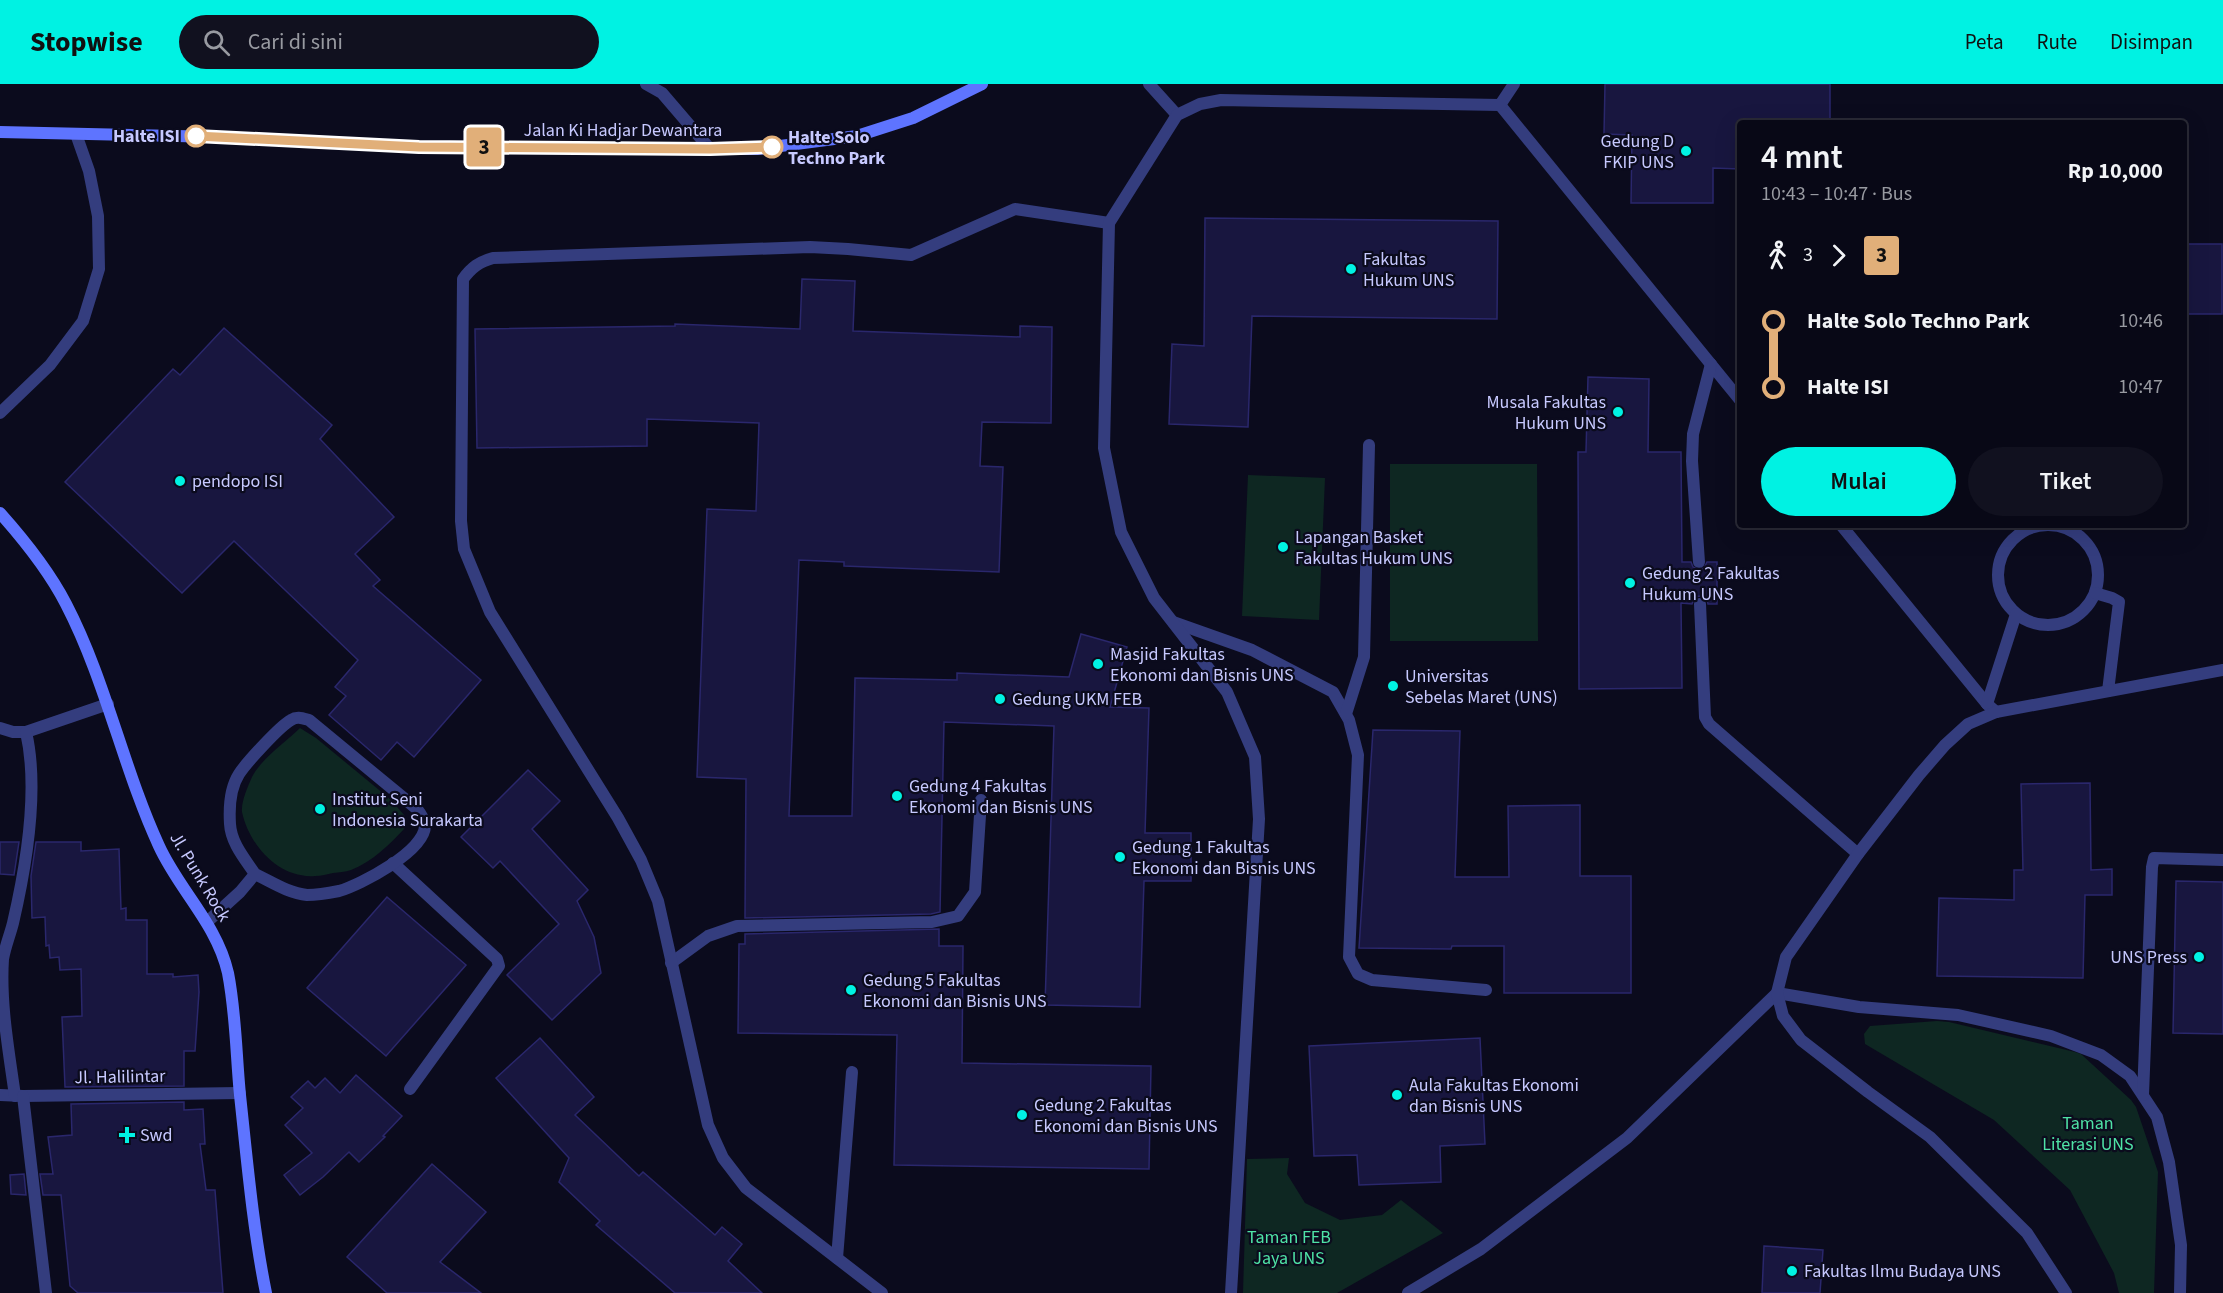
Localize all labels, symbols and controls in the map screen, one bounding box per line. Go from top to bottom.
search box [179,15,599,69]
text: Stopwise [30,22,143,62]
icon: search [200,26,233,59]
text: Cari di sini [248,26,343,58]
text: Peta [1965,27,2003,57]
text: Rute [2036,27,2077,57]
text: Disimpan [2110,27,2193,57]
street label: Jalan Ki Hadjar Dewantara [524,118,722,143]
place label: Halte ISI [113,124,180,149]
marker: Halte ISI [185,125,207,147]
place label: Halte Solo Techno Park [788,125,885,171]
line badge: 3 [464,128,504,166]
place label: Gedung D FKIP UNS [1601,129,1674,175]
text: 3 [478,132,490,162]
text: 4 mnt [1761,134,1843,181]
marker: Halte Solo Techno Park [761,136,783,158]
marker: Gedung D FKIP UNS [1679,144,1693,158]
text: Rp 10,000 [2068,155,2163,187]
text: 10:43 – 10:47 · Bus [1761,180,1912,208]
icon: walk [1761,239,1794,272]
icon: forward [1822,239,1855,272]
text: 3 [1876,240,1887,270]
text: 3 [1803,241,1813,269]
place label: Fakultas Hukum UNS [1363,247,1454,293]
marker: Fakultas Hukum UNS [1344,262,1358,276]
text: Halte Solo Techno Park [1807,305,2030,337]
text: 10:46 [2118,307,2163,335]
text: Halte ISI [1807,371,1889,403]
text: 10:47 [2118,373,2163,401]
place label: Musala Fakultas Hukum UNS [1487,390,1606,436]
marker: Musala Fakultas Hukum UNS [1611,405,1625,419]
button: Mulai [1761,447,1956,516]
button: Tiket [1968,447,2163,516]
place label: pendopo ISI [192,469,283,494]
marker: pendopo ISI [173,474,187,488]
place label: Lapangan Basket Fakultas Hukum UNS [1295,525,1453,571]
marker: Lapangan Basket Fakultas Hukum UNS [1276,540,1290,554]
place label: Gedung 2 Fakultas Hukum UNS [1642,561,1780,607]
marker: Gedung 2 Fakultas Hukum UNS [1623,576,1637,590]
place label: Masjid Fakultas Ekonomi dan Bisnis UNS [1110,642,1294,688]
marker: Masjid Fakultas Ekonomi dan Bisnis UNS [1091,657,1105,671]
place label: Universitas Sebelas Maret (UNS) [1405,664,1558,710]
marker: Universitas Sebelas Maret (UNS) [1386,679,1400,693]
place label: Gedung UKM FEB [1012,687,1142,712]
marker: Gedung UKM FEB [993,692,1007,706]
place label: Gedung 4 Fakultas Ekonomi dan Bisnis UNS [909,774,1093,820]
place label: Institut Seni Indonesia Surakarta [332,787,483,833]
marker: Gedung 4 Fakultas Ekonomi dan Bisnis UNS [890,789,904,803]
marker: Institut Seni Indonesia Surakarta [313,802,327,816]
street label: Jl. Punk Rock [163,827,237,927]
place label: Gedung 1 Fakultas Ekonomi dan Bisnis UNS [1132,835,1316,881]
marker: Gedung 1 Fakultas Ekonomi dan Bisnis UNS [1113,850,1127,864]
place label: UNS Press [2110,945,2187,970]
marker: UNS Press [2192,950,2206,964]
place label: Gedung 5 Fakultas Ekonomi dan Bisnis UNS [863,968,1047,1014]
marker: Gedung 5 Fakultas Ekonomi dan Bisnis UNS [844,983,858,997]
street label: Jl. Halilintar [74,1064,166,1090]
place label: Aula Fakultas Ekonomi dan Bisnis UNS [1409,1073,1579,1119]
marker: Aula Fakultas Ekonomi dan Bisnis UNS [1390,1088,1404,1102]
place label: Gedung 2 Fakultas Ekonomi dan Bisnis UNS [1034,1093,1218,1139]
marker: Gedung 2 Fakultas Ekonomi dan Bisnis UNS [1015,1108,1029,1122]
park label: Taman Literasi UNS [2042,1111,2134,1157]
place label: Swd [140,1123,172,1148]
marker: Swd [118,1126,136,1144]
park label: Taman FEB Jaya UNS [1247,1225,1331,1271]
place label: Fakultas Ilmu Budaya UNS [1804,1259,2001,1284]
marker: Fakultas Ilmu Budaya UNS [1785,1264,1799,1278]

